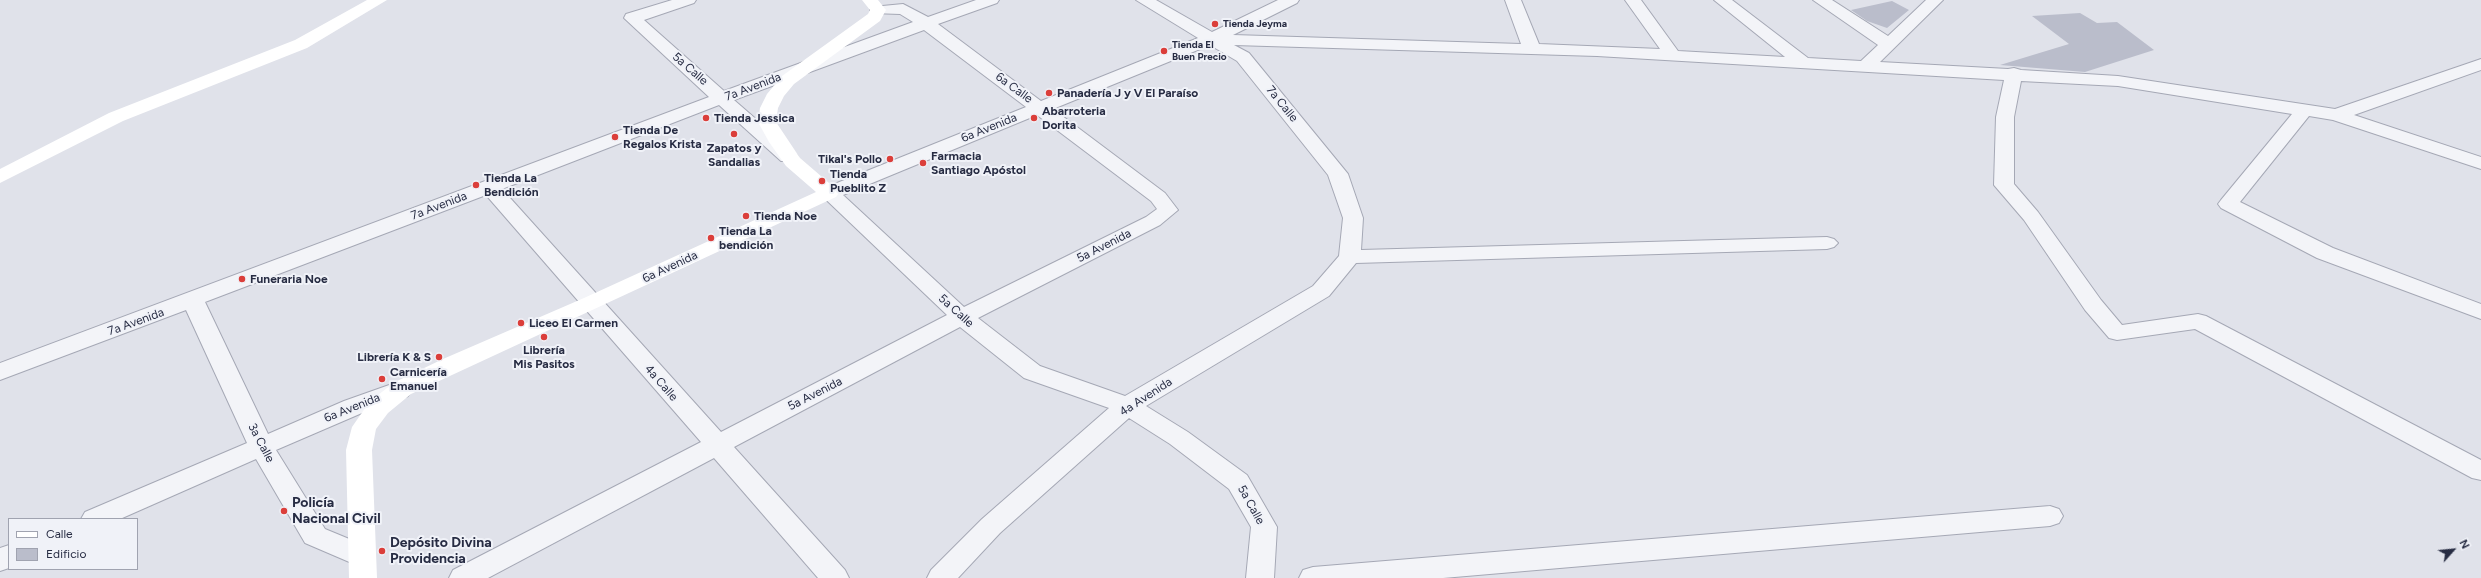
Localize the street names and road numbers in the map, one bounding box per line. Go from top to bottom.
street label: 5a Calle [669,50,711,88]
street label: 7a Avenida [723,70,783,104]
street label: 6a Calle [993,70,1035,106]
street label: 7a Calle [1263,83,1301,125]
street label: 6a Avenida [959,110,1019,146]
street label: 7a Avenida [409,189,469,223]
street label: 5a Avenida [1074,226,1134,266]
street label: 6a Avenida [640,248,700,286]
street label: 5a Calle [935,291,977,331]
street label: 7a Avenida [106,305,166,339]
street label: 4a Calle [641,362,681,404]
street label: 5a Avenida [785,374,845,414]
street label: 4a Avenida [1117,375,1175,419]
street label: 6a Avenida [322,390,382,426]
street label: 3a Calle [245,421,277,465]
street label: 5a Calle [1234,483,1268,527]

